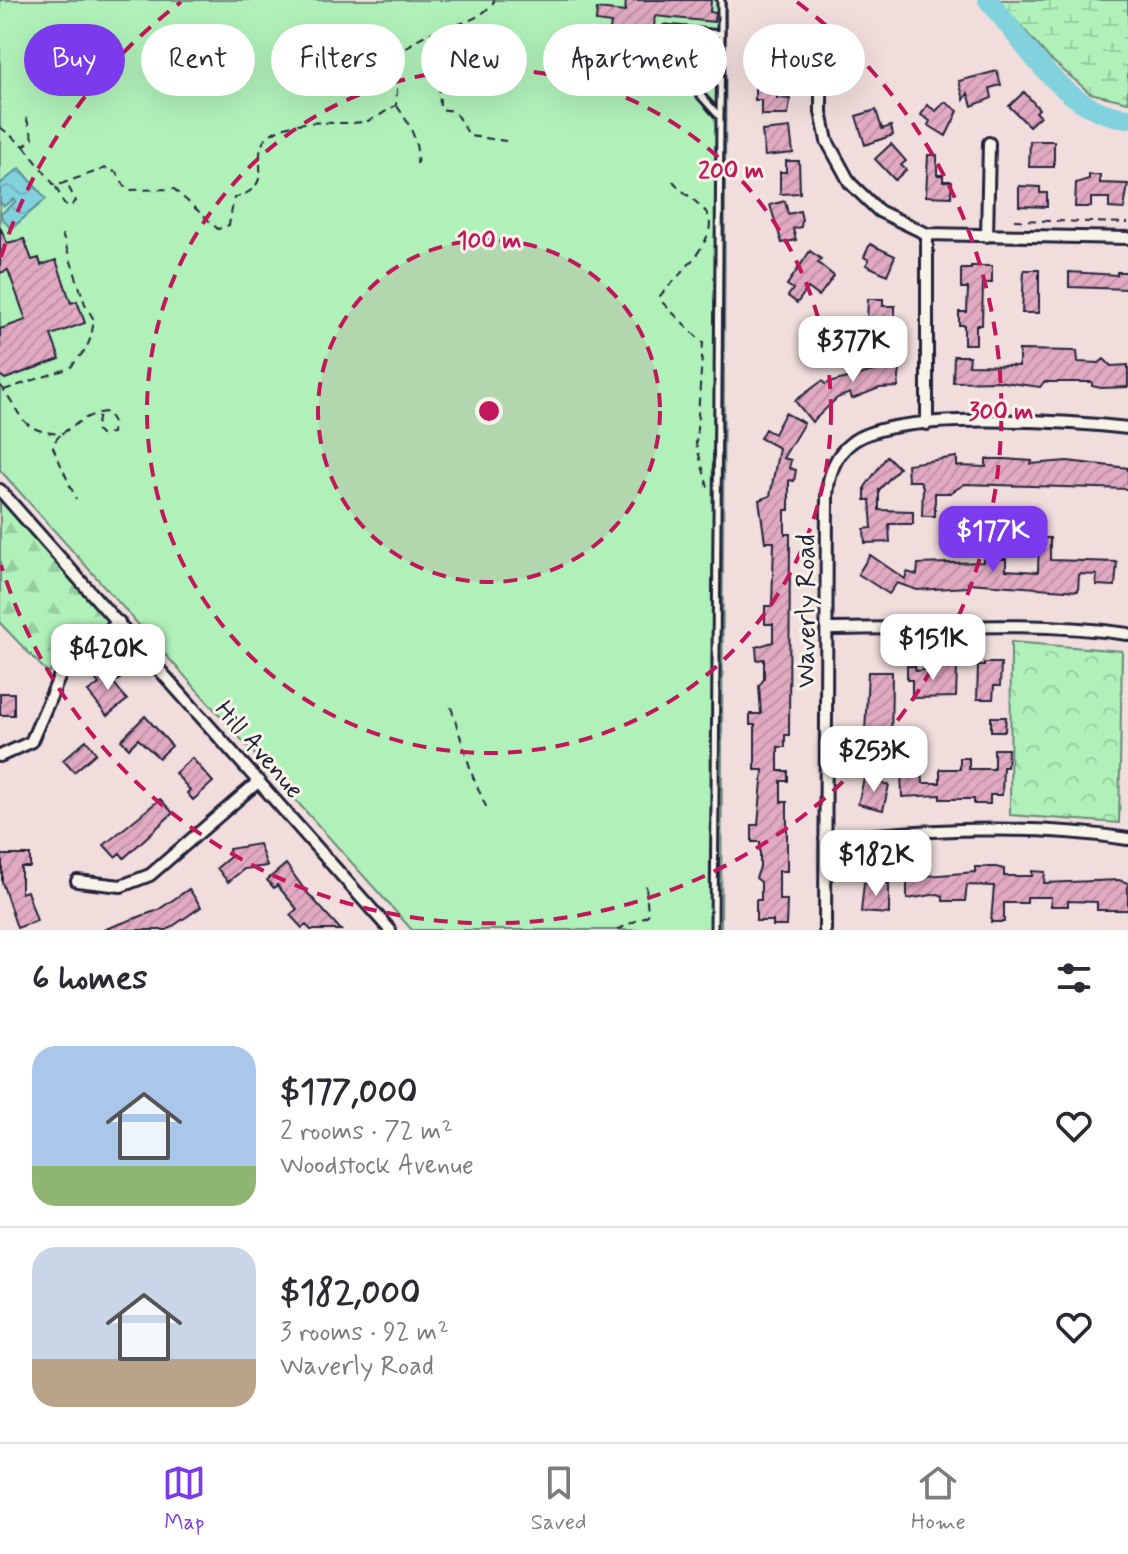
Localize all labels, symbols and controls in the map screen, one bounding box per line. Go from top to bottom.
chip: Buy [24,24,125,96]
chip: Rent [141,24,255,96]
chip: Filters [271,24,405,96]
chip: New [421,24,527,96]
chip: Apartment [543,24,727,96]
chip: House [743,24,865,96]
text: 200 m [698,156,764,187]
text: 100 m [457,226,521,257]
pin: $377K [797,316,909,384]
text: $377K [817,325,889,359]
centre of rings [475,397,503,425]
text: 300 m [969,397,1033,428]
pin: $177K [937,506,1049,574]
text: $177K [957,515,1029,549]
street label: Waverly Road [790,534,824,688]
pin: $151K [877,614,989,682]
text: $151K [898,623,968,657]
pin: $420K [52,624,164,692]
text: $420K [69,633,147,667]
street label: Hill Avenue [206,694,311,807]
pin: $253K [818,726,930,794]
text: $253K [839,735,909,769]
pin: $182K [820,830,932,898]
text: $182K [838,839,914,873]
text: 6 homes [32,956,147,1001]
icon: filters [1052,956,1096,1000]
text: $177,000 [280,1070,418,1115]
icon: home [96,1078,192,1174]
icon: heart [1052,1104,1096,1148]
text: 2 rooms · 72 m² [280,1115,453,1149]
text: Woodstock Avenue [280,1149,474,1183]
text: $182,000 [280,1271,420,1316]
icon: home [96,1279,192,1375]
icon: heart [1052,1305,1096,1349]
text: 3 rooms · 92 m² [280,1316,449,1350]
text: Waverly Road [280,1350,434,1384]
tab: Map [162,1461,206,1537]
tab: Saved [531,1461,586,1537]
tab: Home [911,1461,966,1537]

